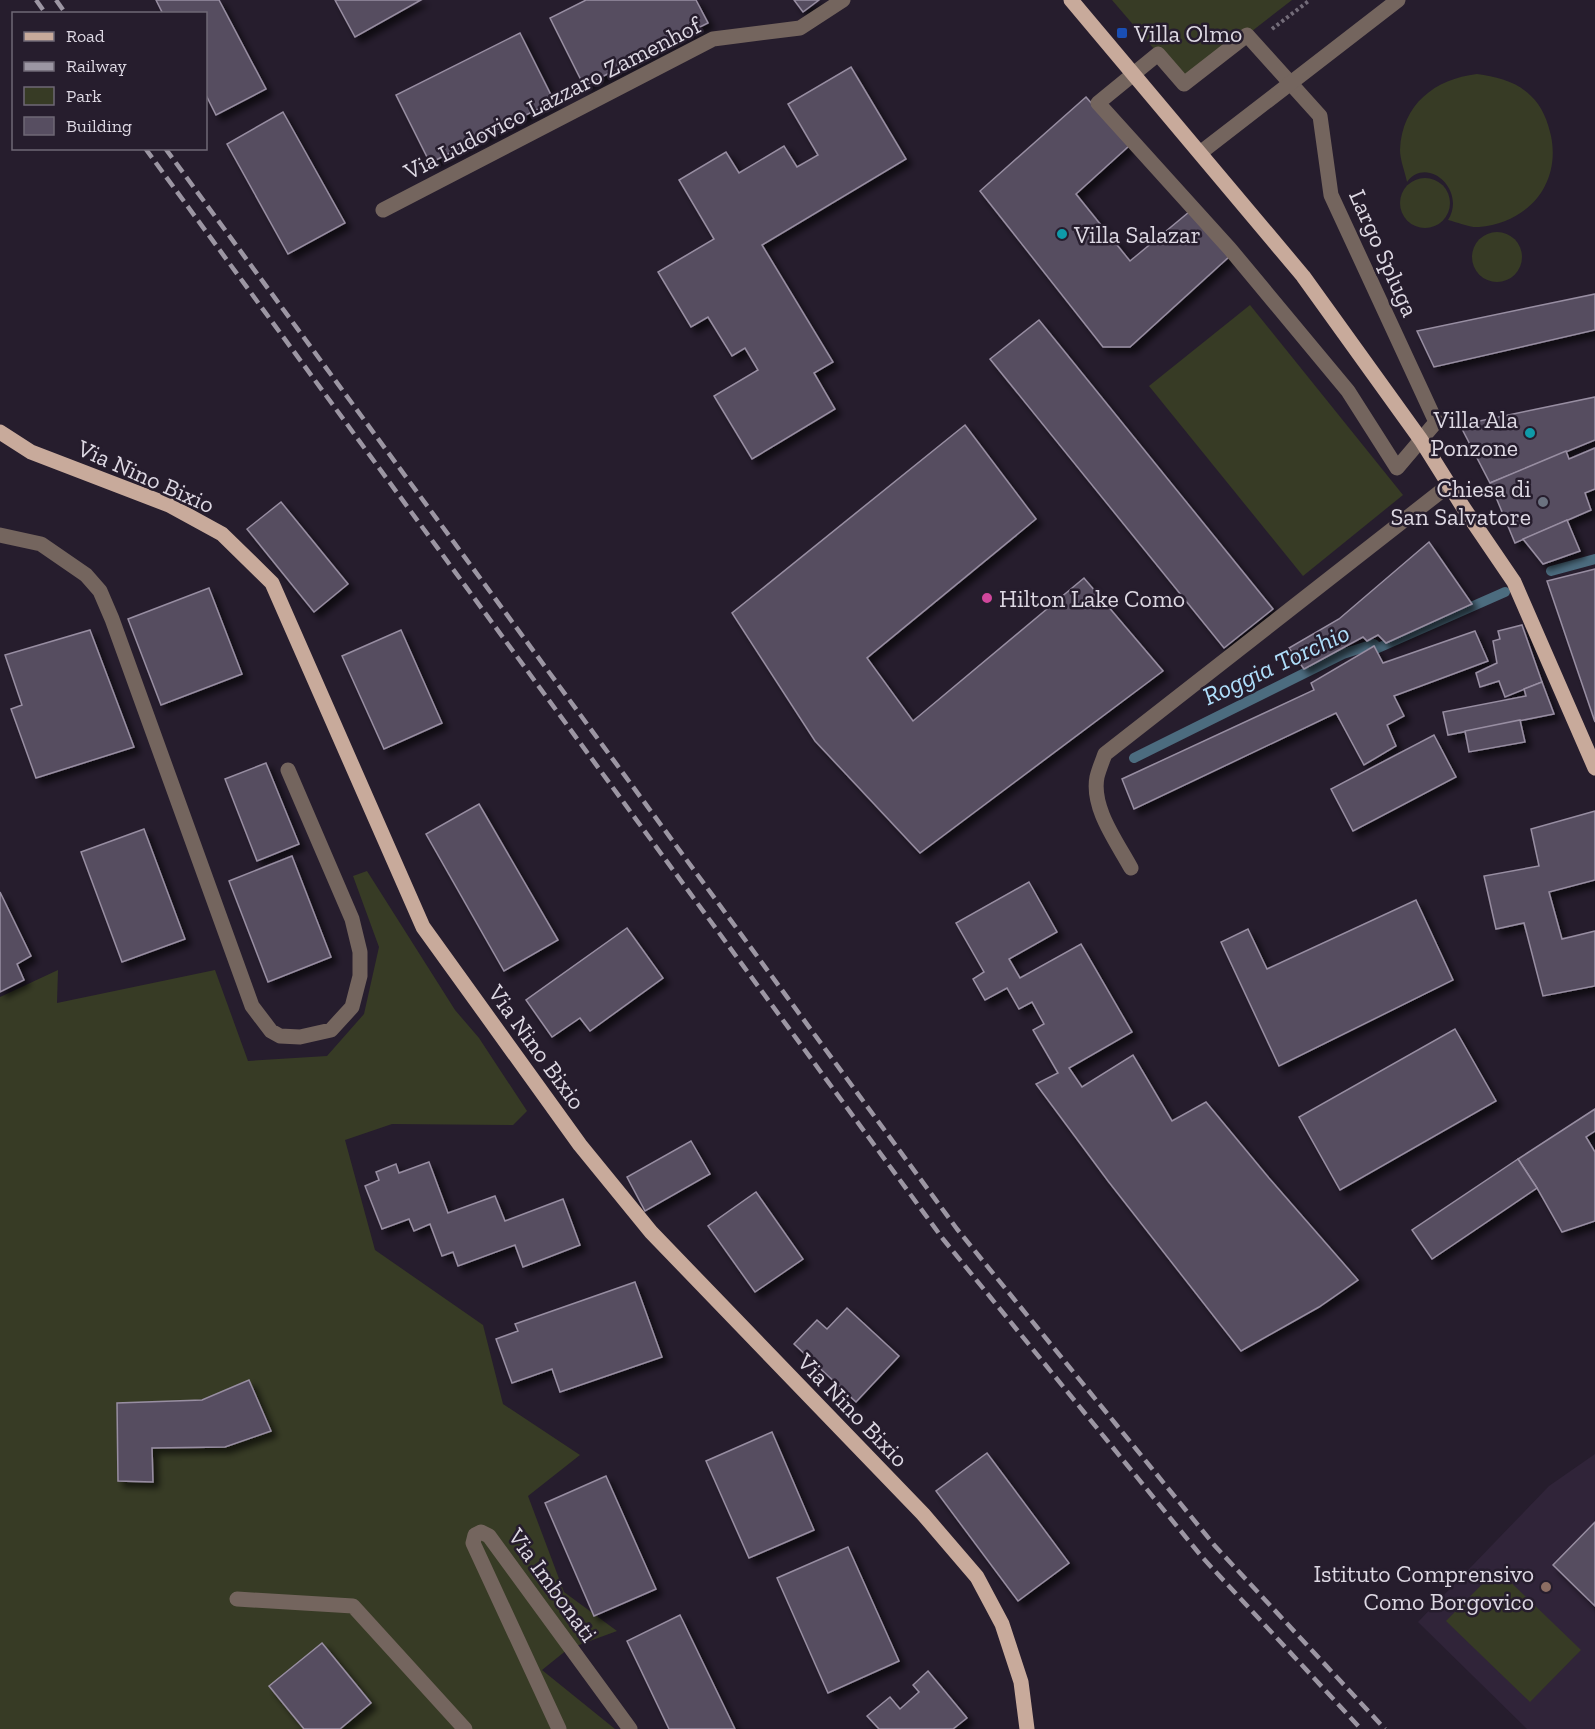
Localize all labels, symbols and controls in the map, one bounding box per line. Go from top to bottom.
street label: Via Ludovico Lazzaro Zamenhof [398,9,707,186]
legend [12,12,207,150]
place label: Villa Olmo [1133,19,1242,48]
text: Road [66,25,105,47]
marker: Villa Olmo [1115,26,1129,40]
text: Railway [66,55,128,77]
text: Park [66,85,102,107]
text: Building [66,115,132,137]
street label: Largo Spluga [1343,185,1425,322]
place label: Villa Salazar [1073,220,1201,249]
marker: Villa Salazar [1055,227,1069,241]
place label: Villa Ala Ponzone [1430,405,1518,462]
marker: Villa Ala Ponzone [1523,426,1537,440]
street label: Via Nino Bixio [72,432,219,519]
place label: Chiesa di San Salvatore [1391,474,1531,531]
marker: Chiesa di San Salvatore [1536,495,1550,509]
place label: Hilton Lake Como [999,584,1185,613]
marker: Hilton Lake Como [980,591,994,605]
water label: Roggia Torchio [1197,616,1355,712]
street label: Via Nino Bixio [481,978,592,1115]
street label: Via Nino Bixio [791,1346,914,1473]
street label: Via Imbonati [501,1522,604,1648]
place label: Istituto Comprensivo Como Borgovico [1313,1559,1534,1616]
marker: Istituto Comprensivo Como Borgovico [1539,1580,1553,1594]

